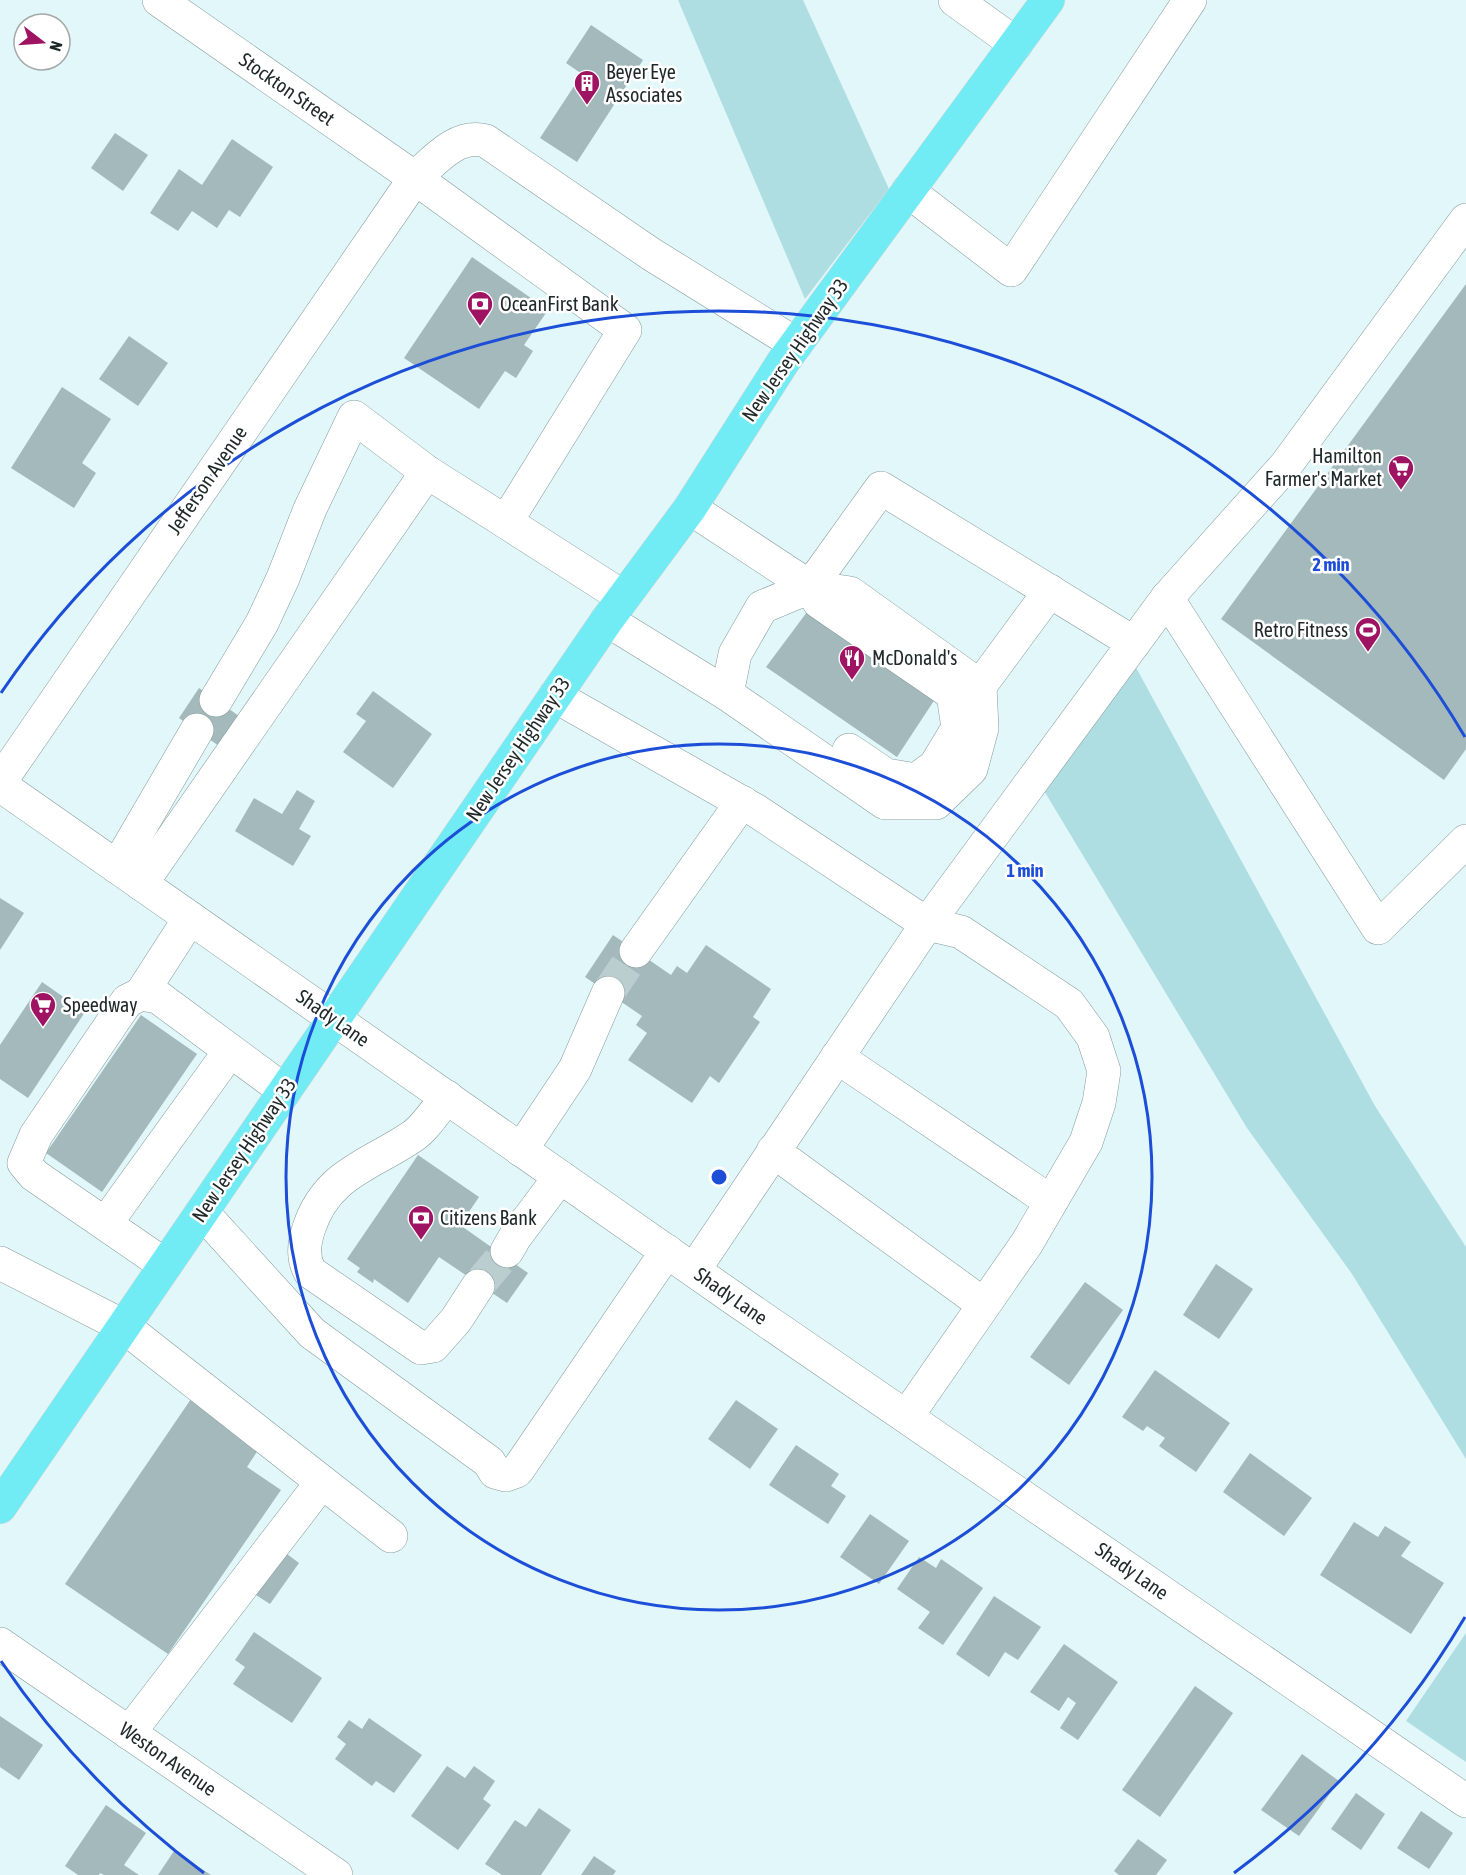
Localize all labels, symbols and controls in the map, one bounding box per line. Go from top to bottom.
north arrow [12,12,72,72]
text: N [46,39,66,54]
street label: Stockton Street [235,47,339,130]
place label: Beyer Eye Associates [606,60,682,106]
building icon: Beyer Eye Associates [572,68,602,106]
street label: New Jersey Highway 33 [737,274,852,426]
bank icon: OceanFirst Bank [465,289,495,327]
place label: OceanFirst Bank [500,292,619,315]
street label: Jefferson Avenue [162,421,251,538]
place label: Hamilton Farmer's Market [1265,444,1382,490]
supermarket icon: Hamilton Farmer's Market [1386,453,1416,491]
text: 2 min [1313,554,1350,575]
sports icon: Retro Fitness [1353,615,1383,653]
place label: Retro Fitness [1254,618,1348,641]
restaurant icon: McDonald's [837,643,867,681]
place label: McDonald's [872,646,957,669]
street label: New Jersey Highway 33 [461,672,574,825]
text: 1 min [1007,860,1044,881]
street label: Shady Lane [292,984,374,1051]
supermarket icon: Speedway [28,990,58,1028]
place label: Speedway [63,993,138,1016]
street label: New Jersey Highway 33 [187,1073,300,1226]
centre of rings [709,1167,729,1187]
bank icon: Citizens Bank [406,1203,436,1241]
place label: Citizens Bank [440,1206,537,1229]
street label: Shady Lane [690,1262,772,1329]
street label: Shady Lane [1091,1537,1173,1604]
street label: Weston Avenue [115,1717,221,1800]

